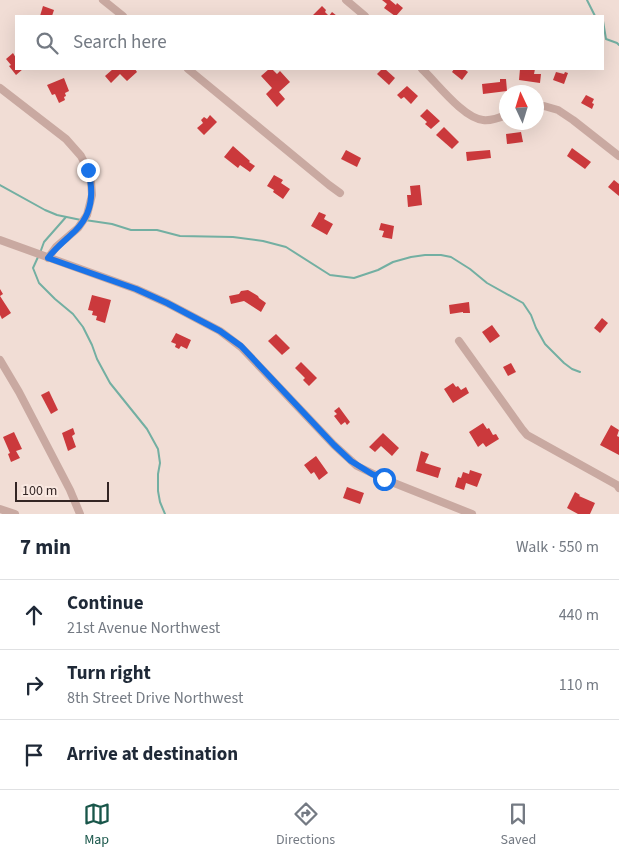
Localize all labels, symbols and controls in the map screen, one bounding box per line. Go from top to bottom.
search box [15,15,604,70]
icon: search [33,29,61,57]
text: Search here [73,29,167,56]
north arrow [499,85,544,130]
route end [77,159,100,182]
route start [373,468,396,491]
scale bar [15,479,109,502]
text: 100 m [22,481,57,501]
text: 7 min [20,532,71,562]
text: Walk · 550 m [516,536,599,558]
text: Continue [67,590,144,617]
icon: ahead [20,601,48,629]
text: 440 m [559,604,599,626]
text: 21st Avenue Northwest [67,617,220,639]
text: Turn right [67,660,151,687]
icon: right [20,671,48,699]
text: 110 m [559,674,599,696]
text: 8th Street Drive Northwest [67,687,243,709]
icon: arrive [20,741,48,769]
text: Arrive at destination [67,741,238,768]
tab: Map [83,800,111,850]
tab: Directions [276,800,335,850]
tab: Saved [501,800,536,850]

